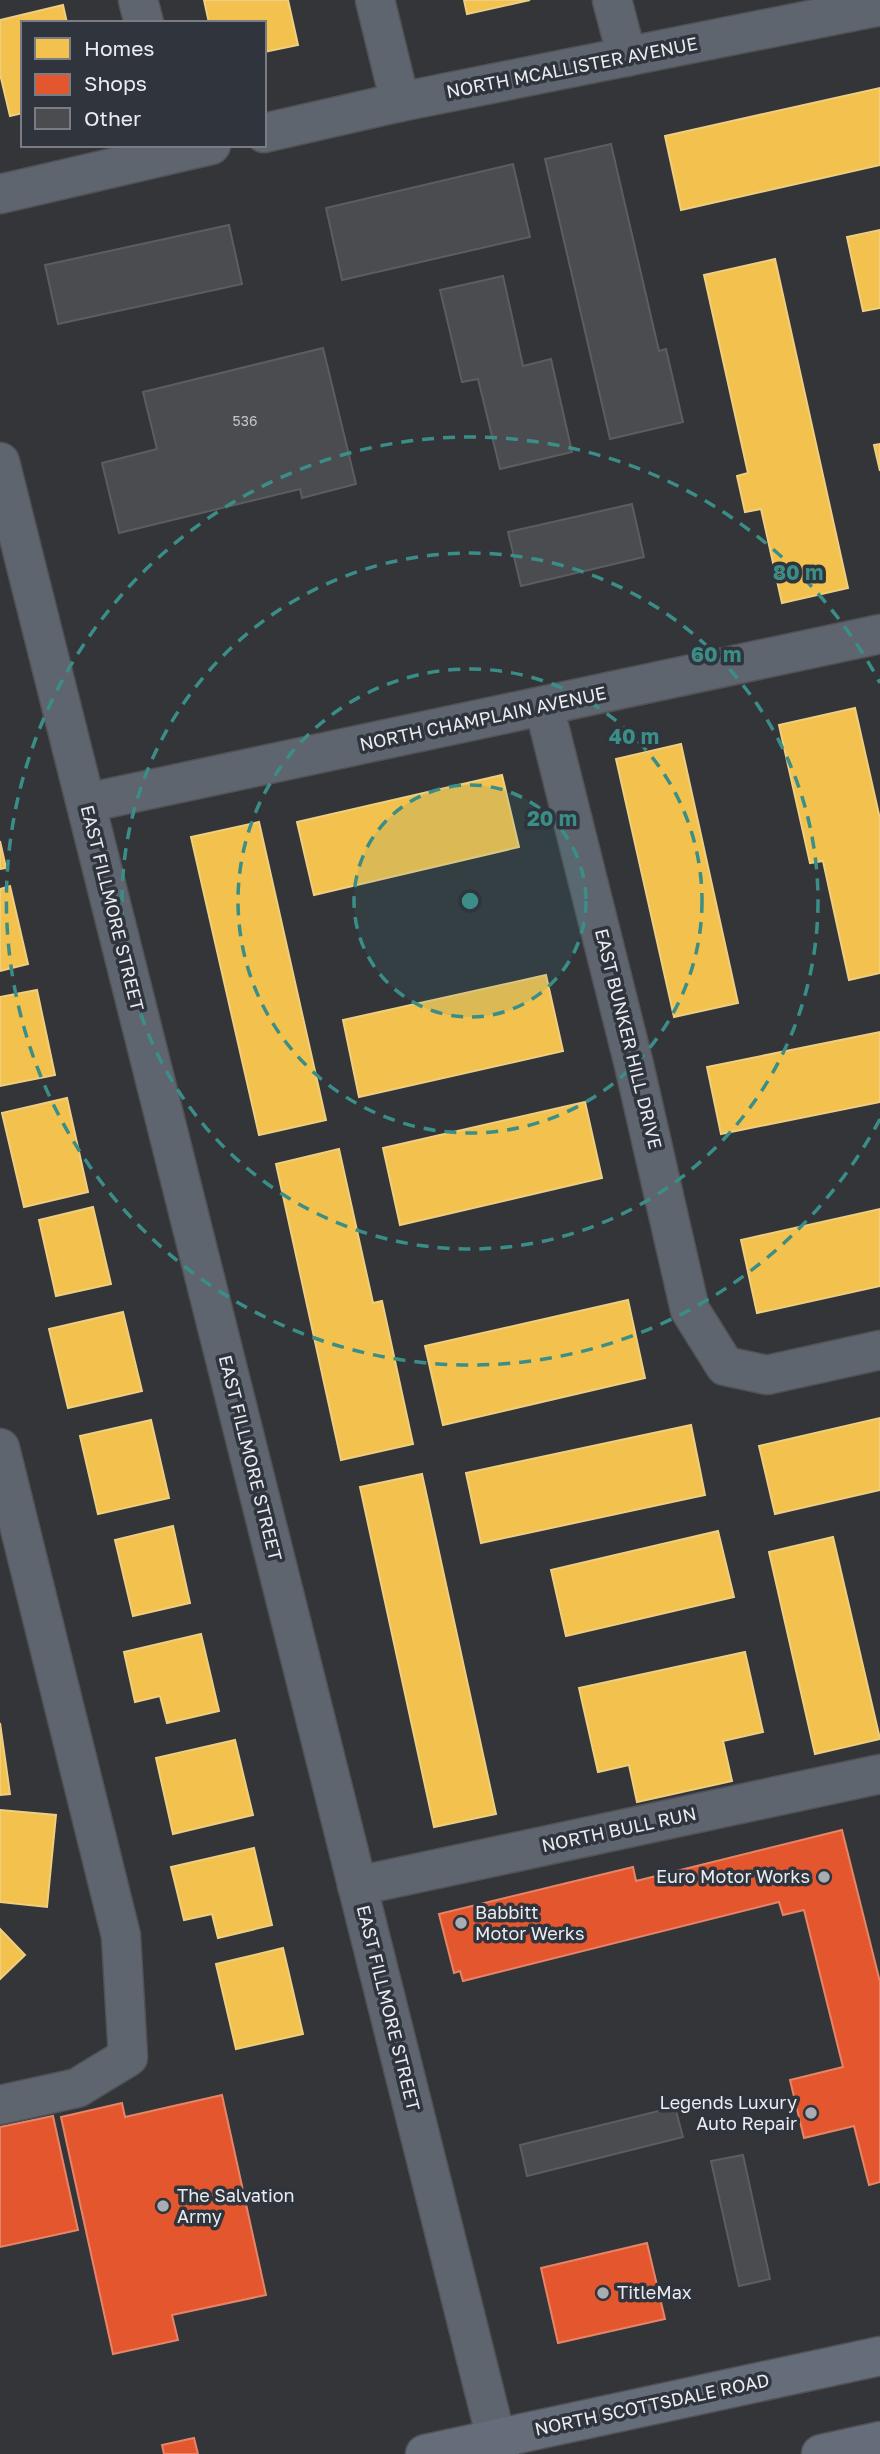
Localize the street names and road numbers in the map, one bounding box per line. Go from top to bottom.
street label: NORTH MCALLISTER AVENUE [444,32,699,102]
street label: NORTH CHAMPLAIN AVENUE [357,681,608,755]
street label: EAST FILLMORE STREET [77,803,149,1013]
street label: EAST BUNKER HILL DRIVE [591,926,667,1151]
street label: EAST FILLMORE STREET [215,1353,287,1563]
street label: NORTH BULL RUN [539,1802,698,1856]
street label: EAST FILLMORE STREET [353,1903,425,2113]
street label: NORTH SCOTTSDALE ROAD [532,2368,771,2440]

